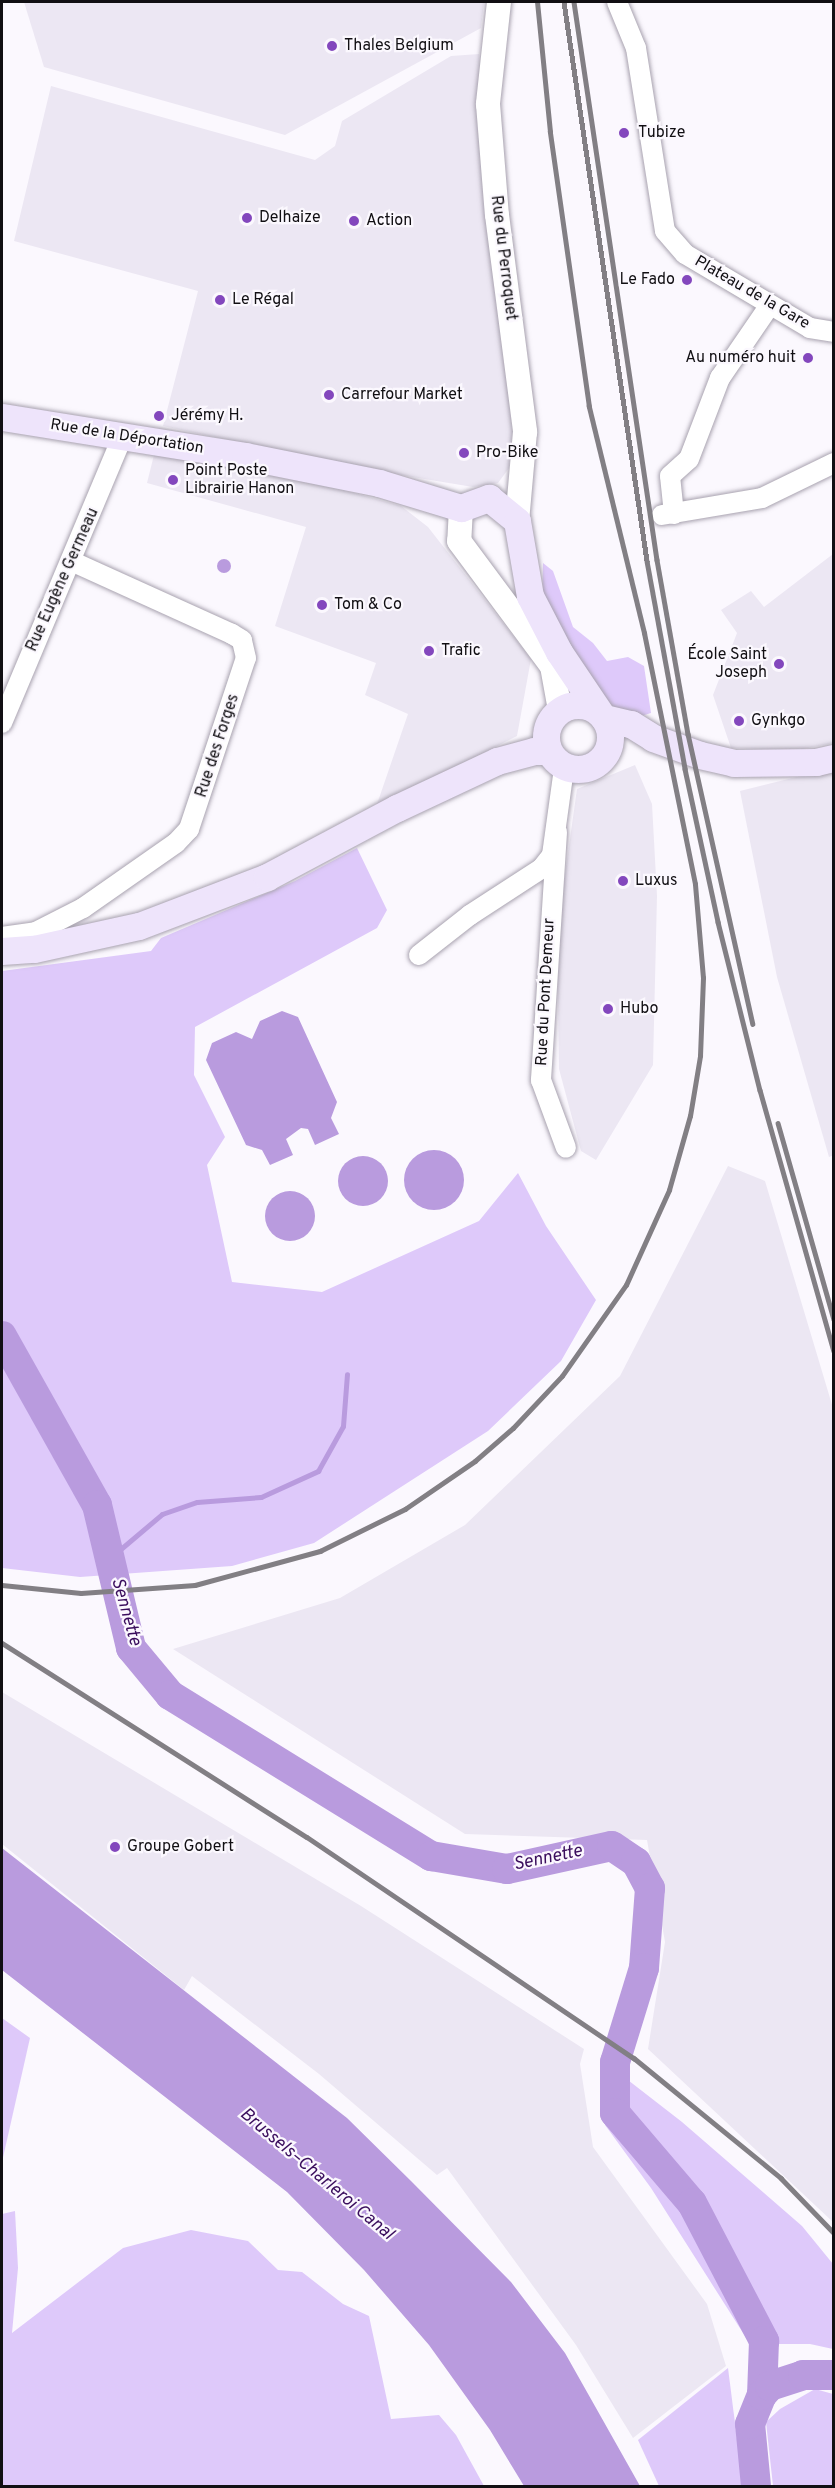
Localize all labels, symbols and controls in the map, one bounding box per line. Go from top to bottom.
place label: Thales Belgium [344,36,454,56]
marker: Thales Belgium [325,39,339,53]
place label: Tubize [638,123,685,143]
marker: Tubize [615,124,633,142]
street label: Rue du Perroquet [486,194,520,322]
place label: Delhaize [259,208,321,228]
marker: Delhaize [240,211,254,225]
place label: Action [366,211,412,231]
marker: Action [347,214,361,228]
street label: Plateau de la Gare [691,252,813,334]
place label: Le Fado [619,270,675,290]
marker: Le Fado [680,273,694,287]
place label: Le Régal [232,290,294,310]
marker: Le Régal [213,293,227,307]
place label: Au numéro huit [685,348,796,368]
marker: Au numéro huit [801,351,815,365]
place label: Carrefour Market [341,385,463,405]
marker: Carrefour Market [322,388,336,402]
place label: Jérémy H. [171,406,243,426]
marker: Jérémy H. [152,409,166,423]
street label: Rue de la Déportation [49,415,205,459]
place label: Pro-Bike [476,443,538,463]
marker: Pro-Bike [457,446,471,460]
place label: Point Poste Librairie Hanon [185,461,294,499]
marker: Point Poste Librairie Hanon [166,473,180,487]
street label: Rue Eugène Germeau [23,505,103,655]
place label: Tom & Co [334,595,402,615]
marker: Tom & Co [315,598,329,612]
place label: Trafic [441,641,481,661]
marker: Trafic [422,644,436,658]
place label: École Saint Joseph [687,645,767,683]
marker: École Saint Joseph [772,657,786,671]
street label: Rue des Forges [192,692,244,800]
place label: Gynkgo [751,711,805,731]
marker: Gynkgo [732,714,746,728]
place label: Luxus [635,871,678,891]
marker: Luxus [616,874,630,888]
street label: Rue du Pont Demeur [533,917,559,1067]
place label: Hubo [620,999,658,1019]
marker: Hubo [601,1002,615,1016]
water label: Sennette [105,1576,145,1648]
place label: Groupe Gobert [127,1837,234,1857]
marker: Groupe Gobert [108,1840,122,1854]
water label: Sennette [512,1841,584,1877]
water label: Brussels–Charleroi Canal [235,2104,397,2246]

